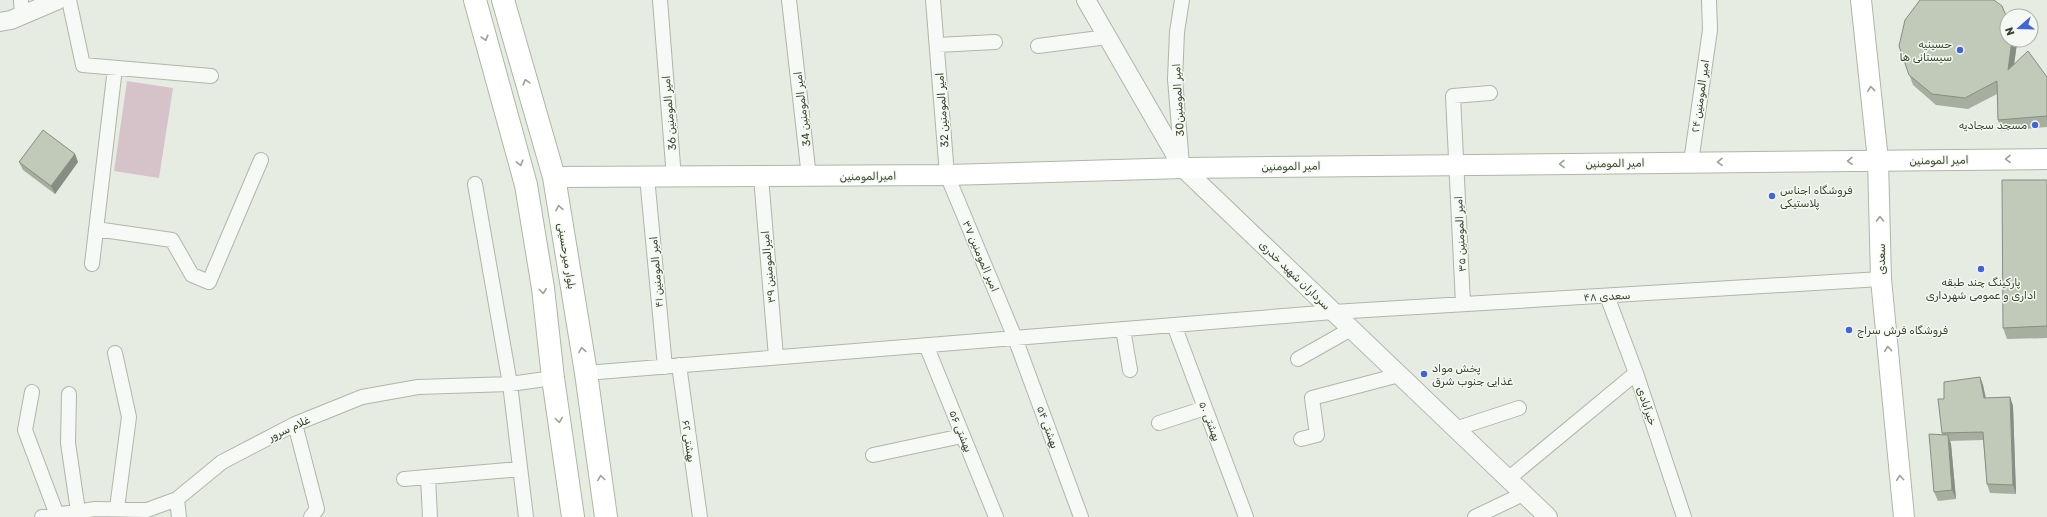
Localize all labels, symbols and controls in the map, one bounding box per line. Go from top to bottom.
north arrow [1999,8,2039,48]
text: N [2003,25,2018,37]
one-way arrow [481,34,489,41]
place label: حسینیه سیستانی ها [1899,38,1952,64]
marker: حسینیه سیستانی ها [1955,45,1965,55]
street label: امیر المومنین ۲۴ [1689,59,1713,134]
street label: امیر المومنین30 [1170,63,1188,137]
street label: امیر المومنین 34 [791,71,815,147]
street label: امیر المومنین 32 [933,72,953,148]
street label: امیر المومنین 36 [660,75,680,151]
one-way arrow [522,79,531,86]
one-way arrow [1867,86,1876,93]
place label: مسجد سجادیه [1959,119,2027,132]
marker: مسجد سجادیه [2030,120,2040,130]
street label: امیر المومنین [1909,153,1969,169]
one-way arrow [2005,155,2011,163]
street label: امیر المومنین [1585,156,1645,172]
one-way arrow [1847,157,1853,165]
one-way arrow [1717,158,1723,166]
one-way arrow [515,159,524,166]
street label: امیر المومنین [1261,159,1321,175]
one-way arrow [1559,160,1565,168]
street label: امیرالمومنین [840,170,896,184]
place label: فروشگاه اجناس پلاستیکی [1780,184,1852,211]
marker: فروشگاه اجناس پلاستیکی [1767,191,1777,201]
street label: امیر المومنین ۳۵ [1452,196,1470,272]
one-way arrow [555,205,564,211]
one-way arrow [1876,216,1884,222]
street label: امیر المومنین ۳۷ [959,219,1001,294]
street label: بلوار میرحسینی [554,222,578,290]
street label: امیرالمومنین ۳۹ [759,230,779,304]
street label: امیر المومنین ۴۱ [647,236,667,308]
street label: سرداران شهید خدری [1256,238,1333,313]
street label: سعدی [1875,243,1888,275]
marker: پارکینگ چند طبقه اداری و عمومی شهرداری [1976,264,1986,274]
place label: پارکینگ چند طبقه اداری و عمومی شهرداری [1926,276,2036,303]
one-way arrow [538,288,547,294]
street label: سعدی ۴۸ [1583,289,1631,304]
place label: فروشگاه فرش سراج [1857,324,1948,339]
marker: فروشگاه فرش سراج [1844,325,1854,335]
one-way arrow [1883,346,1892,352]
one-way arrow [578,347,587,353]
place label: پخش مواد غذایی جنوب شرق [1432,362,1513,389]
marker: پخش مواد غذایی جنوب شرق [1419,369,1429,379]
street label: خیرآبادی [1634,385,1659,428]
street label: بهشتی ۵۰ [1196,399,1223,443]
street label: بهشتی ۵۴ [1034,404,1061,450]
street label: بهشتی ۵۶ [946,408,975,454]
street label: غلام سرور [265,413,313,445]
one-way arrow [554,417,563,423]
street label: بهشتی ۶۲ [679,419,698,463]
one-way arrow [597,475,606,481]
one-way arrow [1896,475,1905,481]

